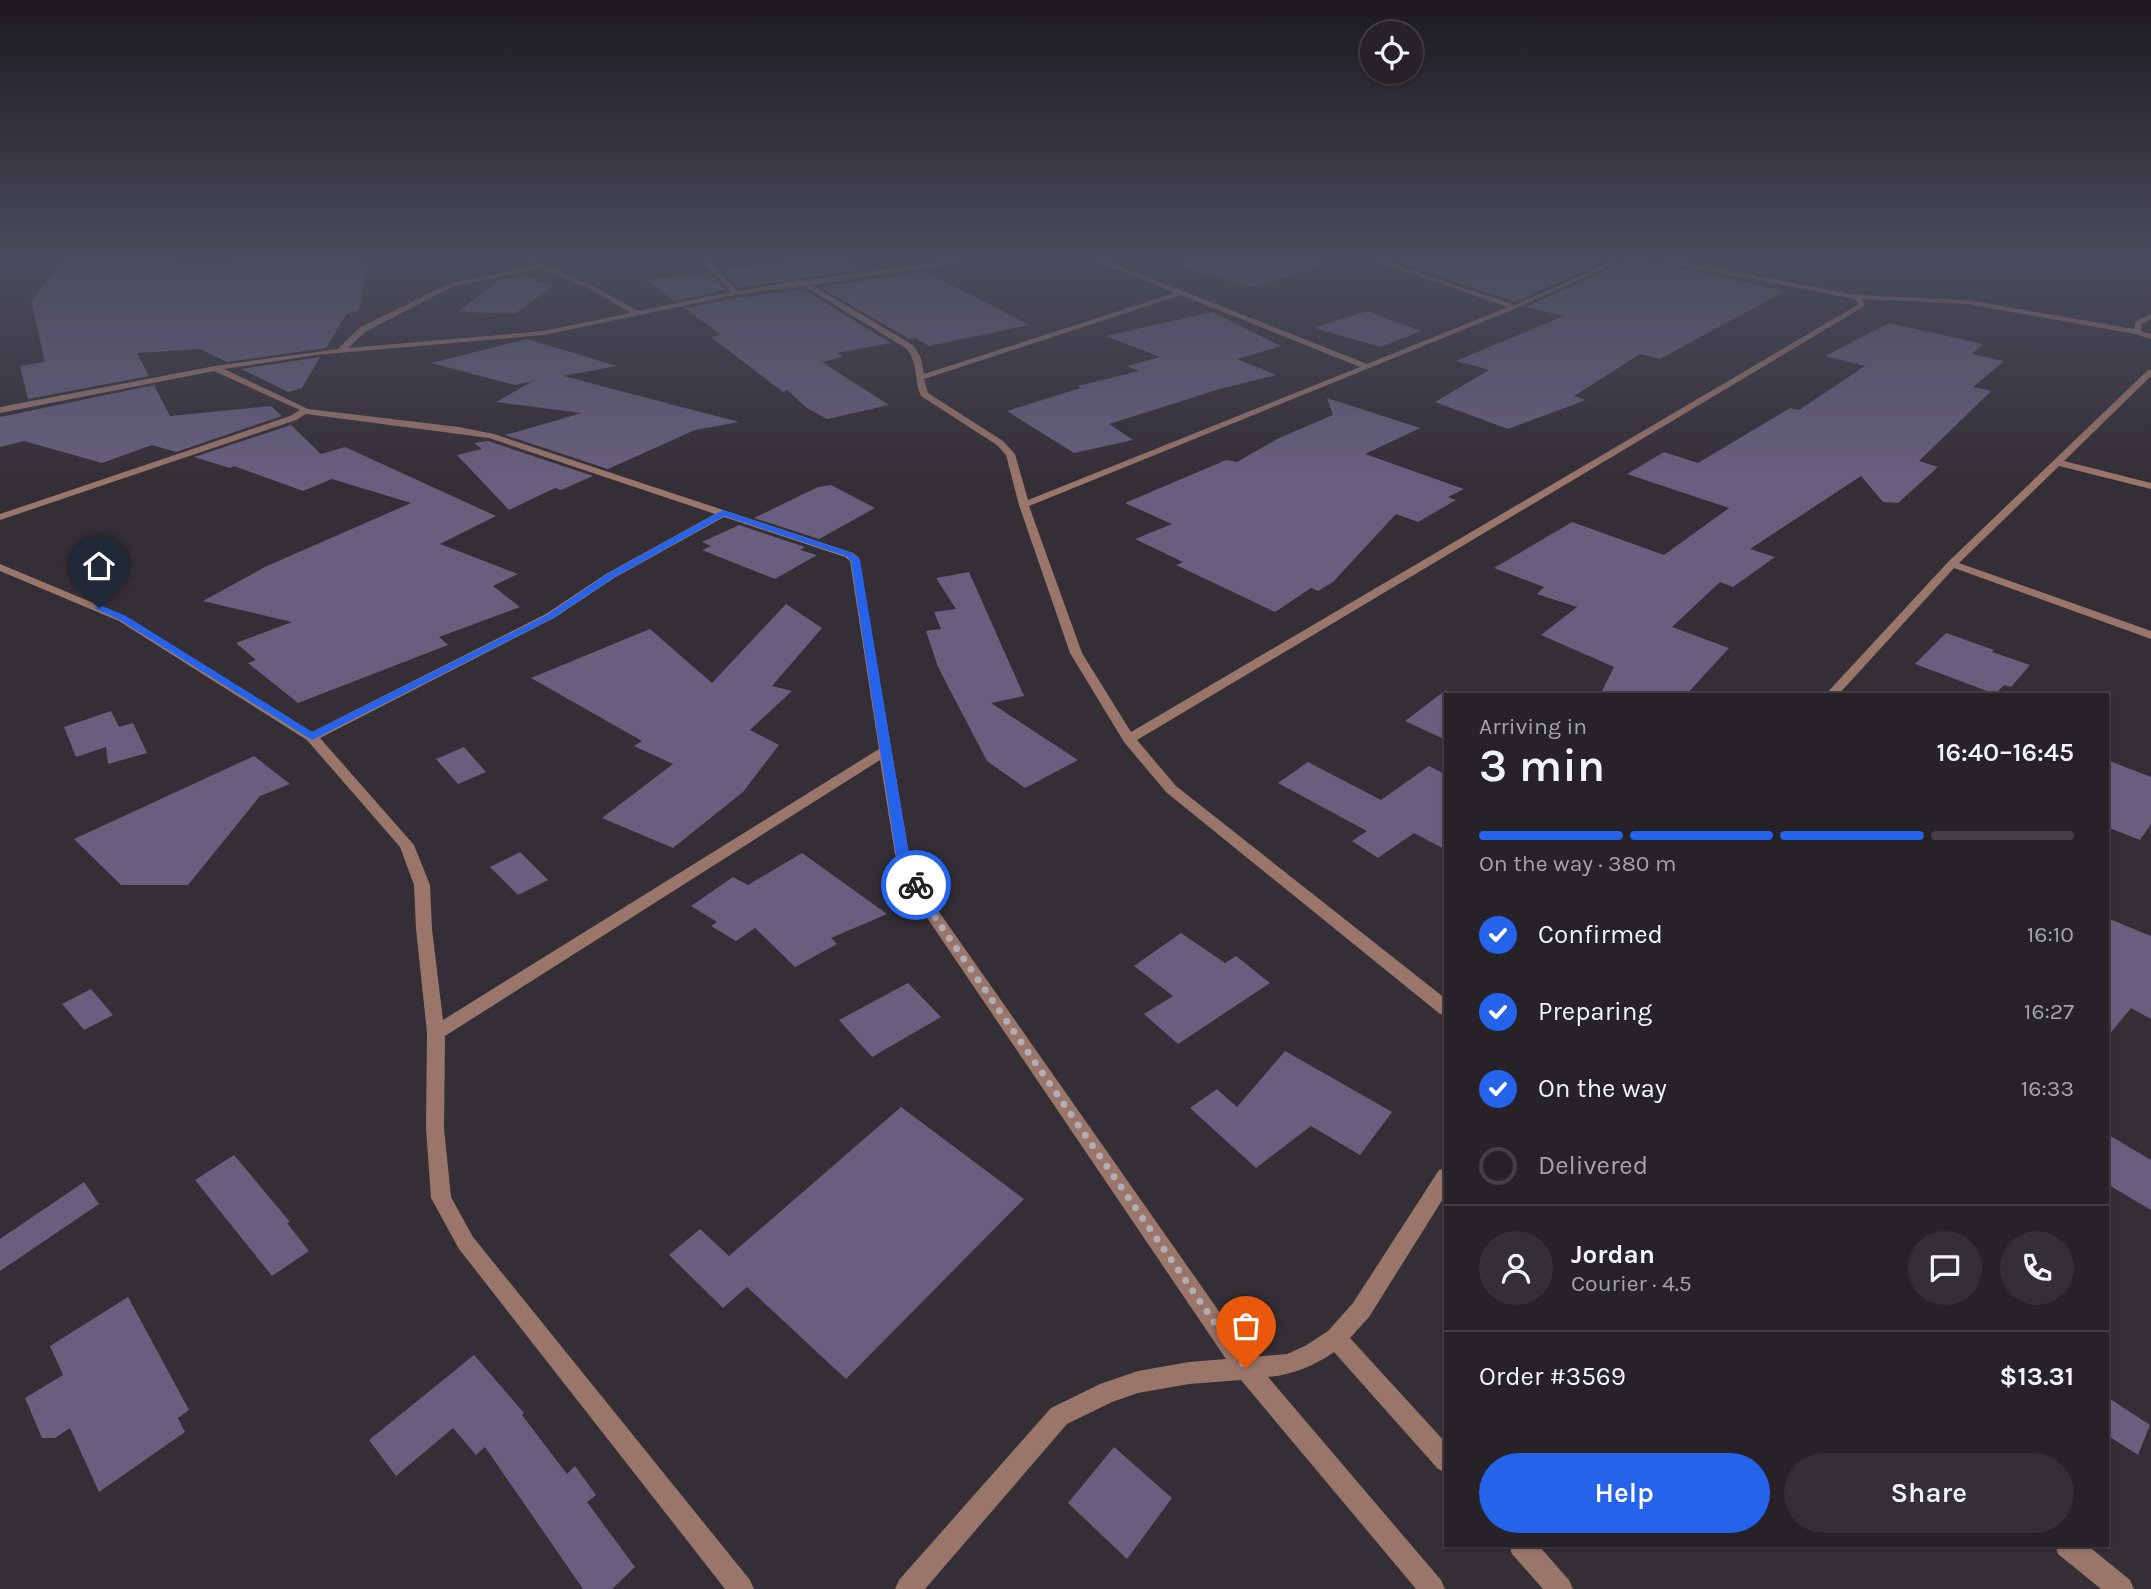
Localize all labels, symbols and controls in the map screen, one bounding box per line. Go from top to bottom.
map controls [1360,21,1423,84]
button: locate [1360,21,1423,84]
pin [69,536,129,608]
icon: home [80,547,118,585]
text: Arriving in [1479,713,1587,740]
text: 16:40–16:45 [1936,737,2074,768]
text: 3 min [1479,739,1605,793]
courier [881,850,951,920]
text: On the way · 380 m [1479,850,1676,877]
icon: bike [897,866,935,904]
icon: check [1479,916,1517,954]
text: Confirmed [1538,919,1663,950]
text: 16:10 [2027,921,2074,948]
icon: check [1479,993,1517,1031]
text: Preparing [1538,996,1652,1027]
text: 16:27 [2024,998,2074,1025]
icon: check [1479,1070,1517,1108]
text: On the way [1538,1073,1667,1104]
text: 16:33 [2021,1075,2074,1102]
text: Delivered [1538,1150,1648,1181]
button: person [1479,1231,1553,1305]
button: chat [1908,1231,1982,1305]
button: phone [2000,1231,2074,1305]
text: Jordan [1571,1239,1655,1270]
text: Courier · 4.5 [1571,1270,1692,1297]
pin [1216,1296,1276,1368]
icon: bag [1227,1307,1265,1345]
text: Order #3569 [1479,1361,1626,1392]
text: $13.31 [2000,1361,2074,1392]
button: Help [1479,1453,1770,1533]
button: Share [1784,1453,2074,1533]

